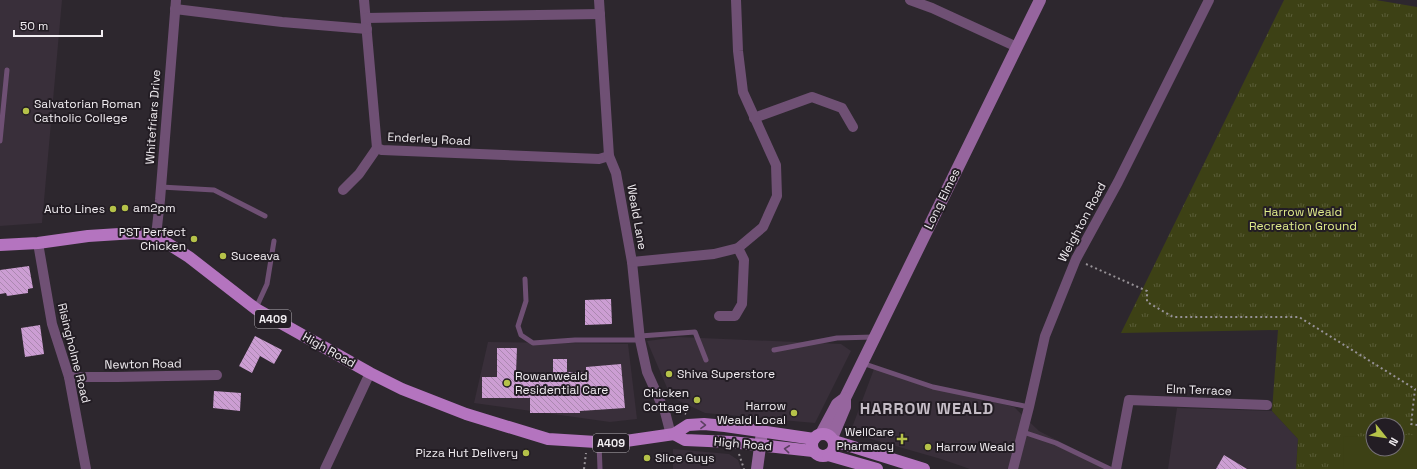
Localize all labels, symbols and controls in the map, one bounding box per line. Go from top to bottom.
scale bar [14,12,102,38]
text: 50 m [20,18,48,34]
street label: Whitefriars Drive [142,69,164,165]
place label: Salvatorian Roman Catholic College [34,96,141,126]
marker: Salvatorian Roman Catholic College [21,106,31,116]
street label: Enderley Road [387,129,471,149]
street label: Long Elmes [920,166,964,232]
street label: Weighton Road [1054,179,1110,265]
street label: Weald Lane [623,183,651,251]
place label: am2pm [133,200,176,216]
place label: Auto Lines [44,201,105,217]
marker: am2pm [120,203,130,213]
marker: Auto Lines [108,204,118,214]
park label: Harrow Weald Recreation Ground [1249,204,1357,234]
place label: PST Perfect Chicken [119,224,186,254]
marker: PST Perfect Chicken [189,234,199,244]
place label: Suceava [231,248,280,264]
marker: Suceava [218,251,228,261]
street label: Risingholme Road [54,301,94,405]
road number: A409 [255,310,291,328]
street label: High Road [300,329,358,371]
street label: Newton Road [104,355,182,373]
place label: Shiva Superstore [677,366,775,382]
place label: Rowanweald Residential Care [515,368,608,398]
marker: Shiva Superstore [664,369,674,379]
marker: Rowanweald Residential Care [502,378,512,388]
street label: Elm Terrace [1166,381,1232,399]
place label: Chicken Cottage [643,385,689,415]
marker: Chicken Cottage [692,395,702,405]
place label: Harrow Weald Local [717,398,786,428]
district label: HARROW WEALD [860,398,994,419]
marker: Harrow Weald Local [789,408,799,418]
north arrow [1365,417,1405,457]
one-way arrow [700,420,706,429]
place label: WellCare Pharmacy [836,424,894,454]
street label: High Road [713,433,773,455]
road number: A409 [593,434,629,452]
marker: WellCare Pharmacy [897,434,907,444]
text: N [1386,435,1402,449]
place label: Harrow Weald [936,439,1015,455]
marker: Harrow Weald [923,442,933,452]
one-way arrow [784,444,790,453]
place label: Pizza Hut Delivery [415,445,518,461]
marker: Pizza Hut Delivery [521,448,531,458]
place label: Slice Guys [655,450,715,466]
marker: Slice Guys [642,453,652,463]

